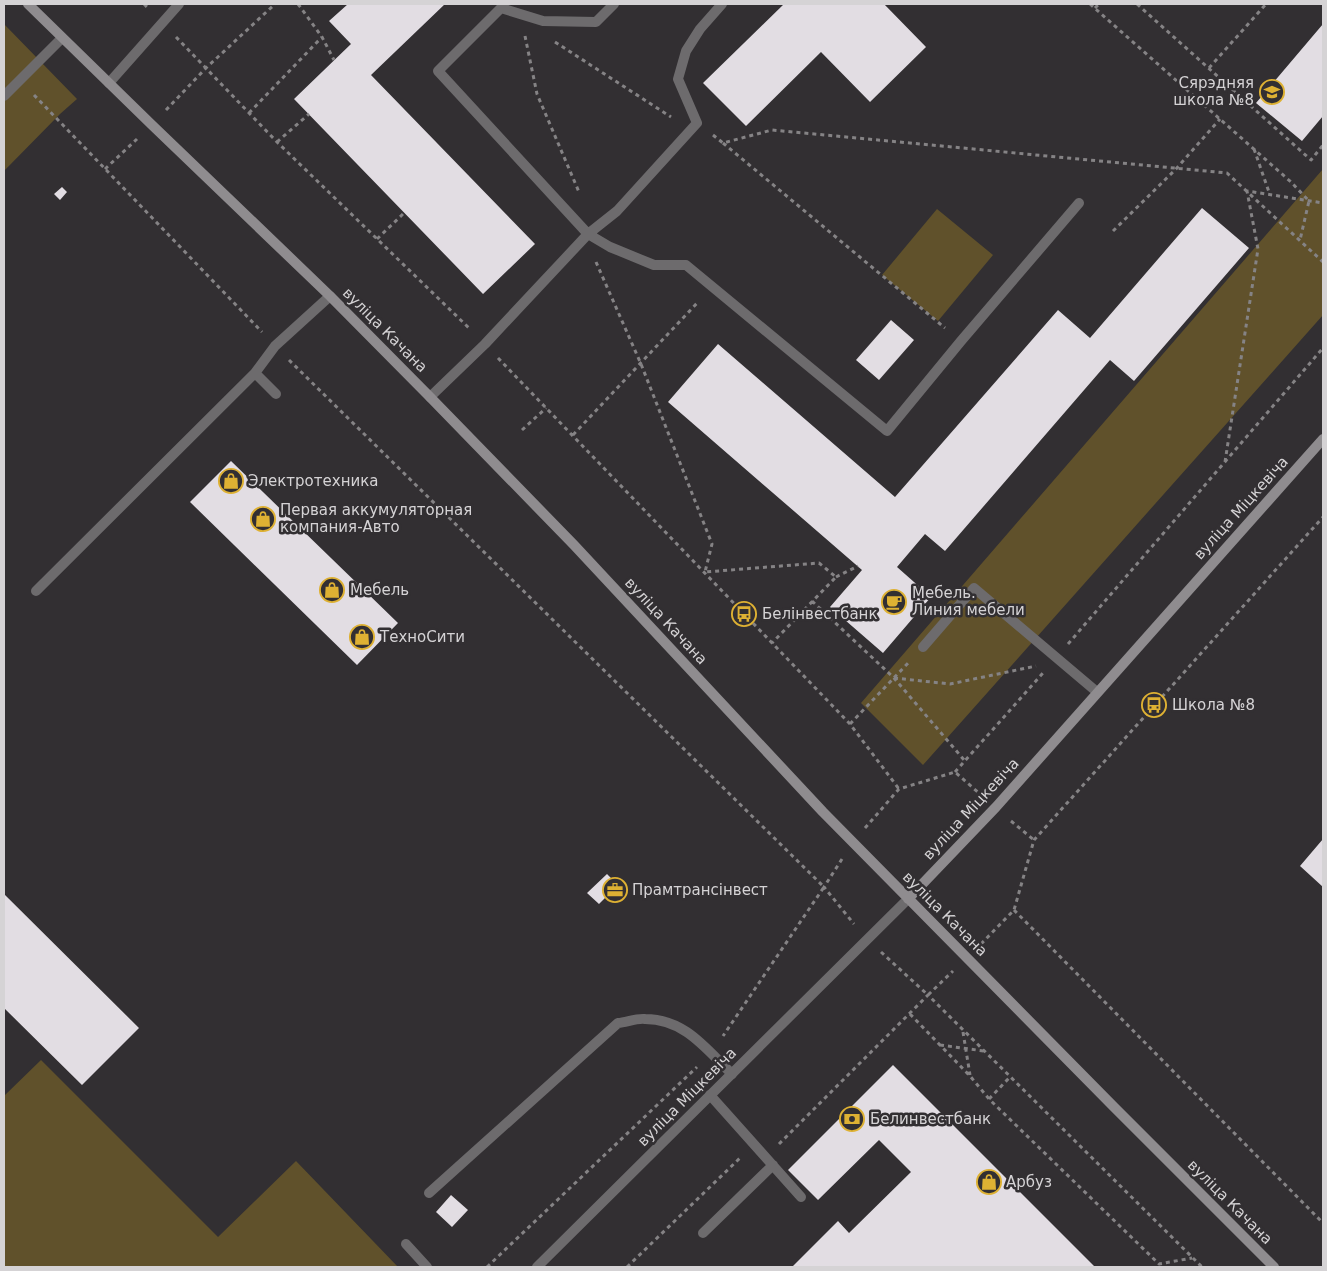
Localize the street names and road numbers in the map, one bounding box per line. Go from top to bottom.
street label: вуліца Качана [339,284,431,376]
street label: вуліца Міцкевіча [1190,453,1292,563]
street label: вуліца Качана [621,574,711,668]
street label: вуліца Міцкевіча [919,754,1023,864]
street label: вуліца Качана [899,868,991,960]
street label: вуліца Міцкевіча [634,1044,740,1150]
street label: вуліца Качана [1184,1156,1276,1248]

